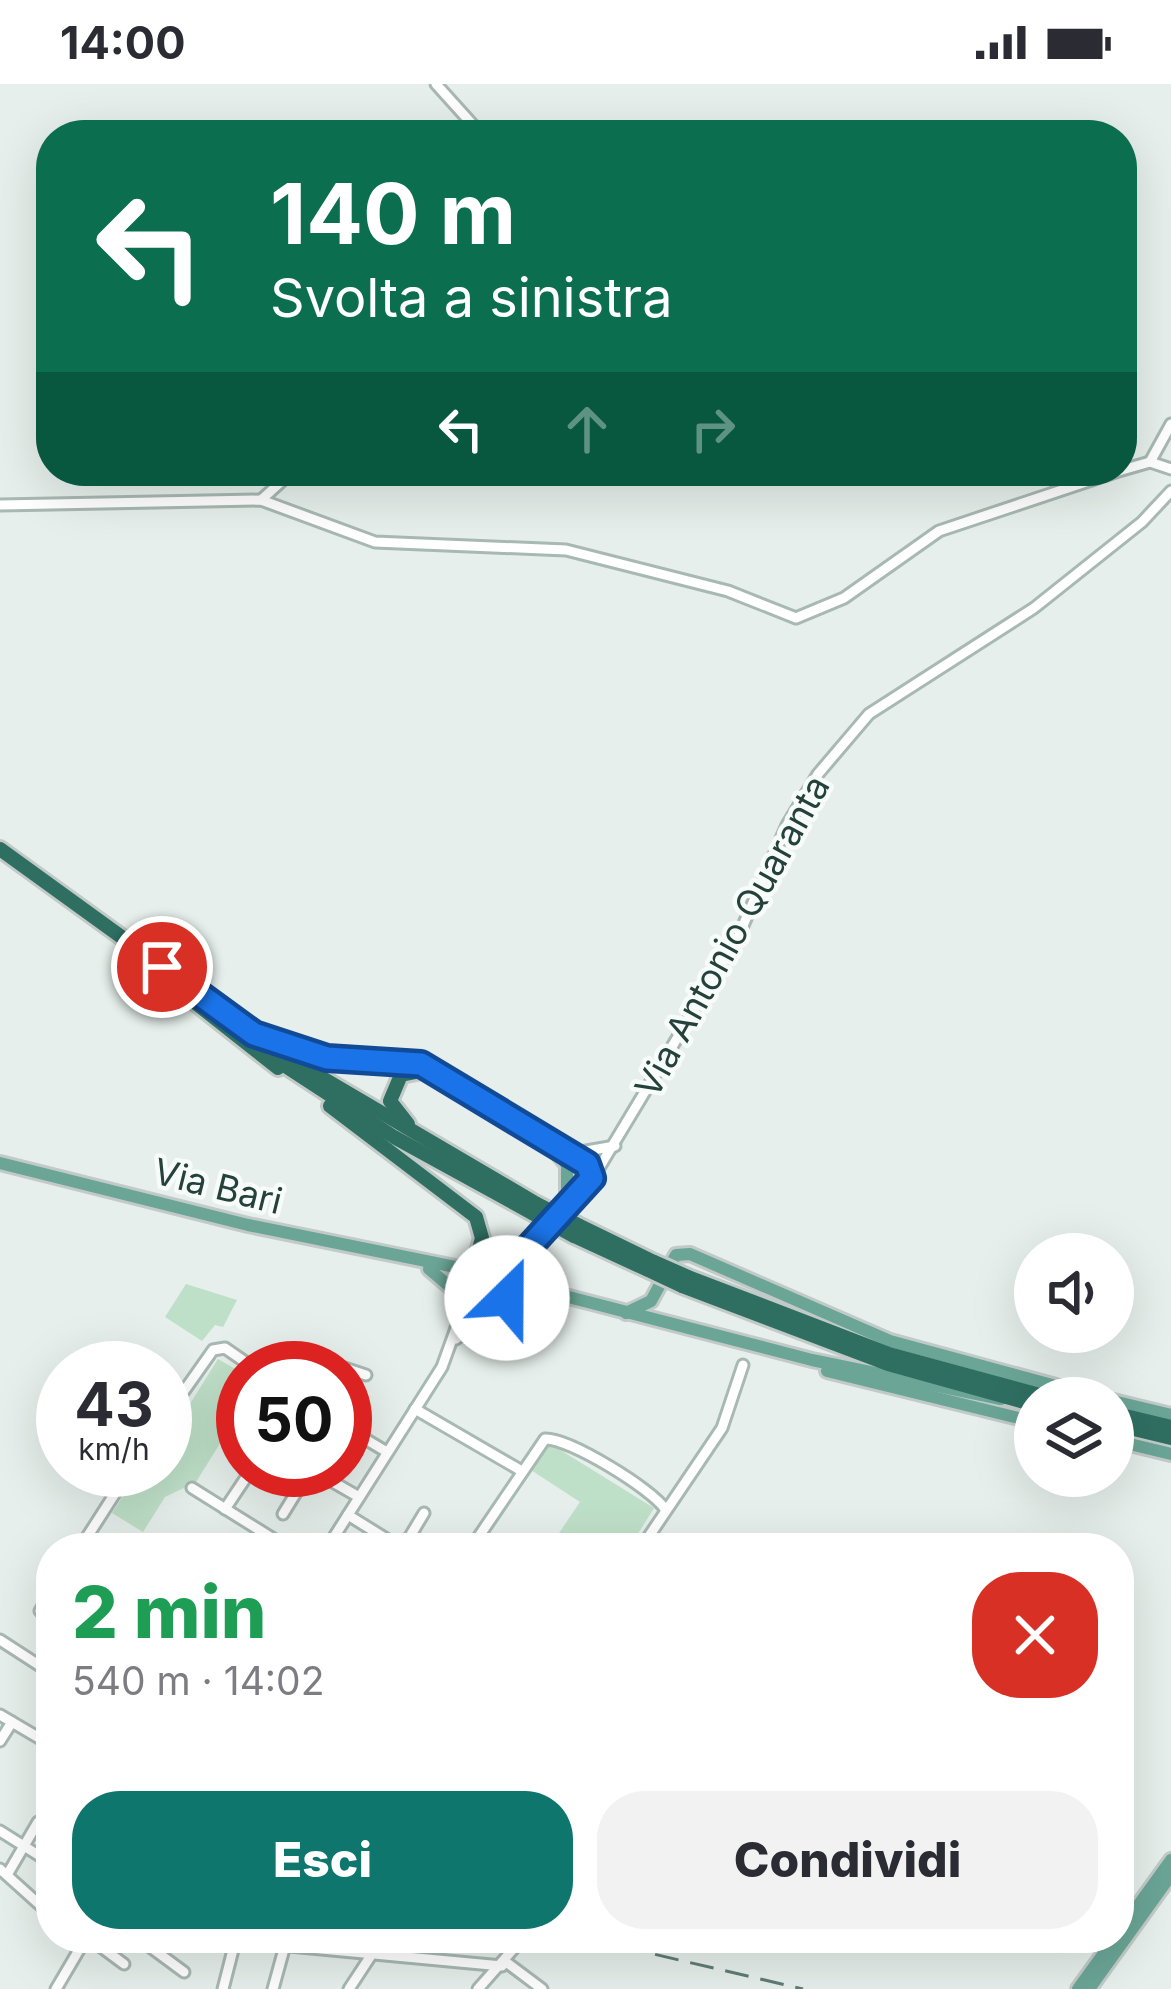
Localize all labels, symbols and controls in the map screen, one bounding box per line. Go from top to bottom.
text: 14:00 [60,15,186,70]
text: 140 m [270,163,516,264]
icon: left [72,168,228,324]
text: Svolta a sinistra [270,265,673,330]
icon: left [428,396,494,462]
icon: ahead [554,396,620,462]
icon: right [680,396,746,462]
street label: Via Antonio Quaranta [625,767,839,1105]
pin [111,916,213,1018]
icon: arrive [129,934,195,1000]
street label: Via Bari [149,1149,287,1223]
map controls [1014,1233,1134,1497]
button: sound [1014,1233,1134,1353]
position arrow [444,1235,570,1361]
speed limit sign: 50 [216,1341,372,1497]
text: 43 [74,1368,154,1440]
button: layers [1014,1377,1134,1497]
text: km/h [78,1431,150,1467]
text: 2 min [72,1568,267,1655]
button: close [972,1572,1098,1698]
text: 540 m · 14:02 [72,1657,325,1704]
button: Esci [72,1791,573,1929]
button: Condividi [597,1791,1098,1929]

